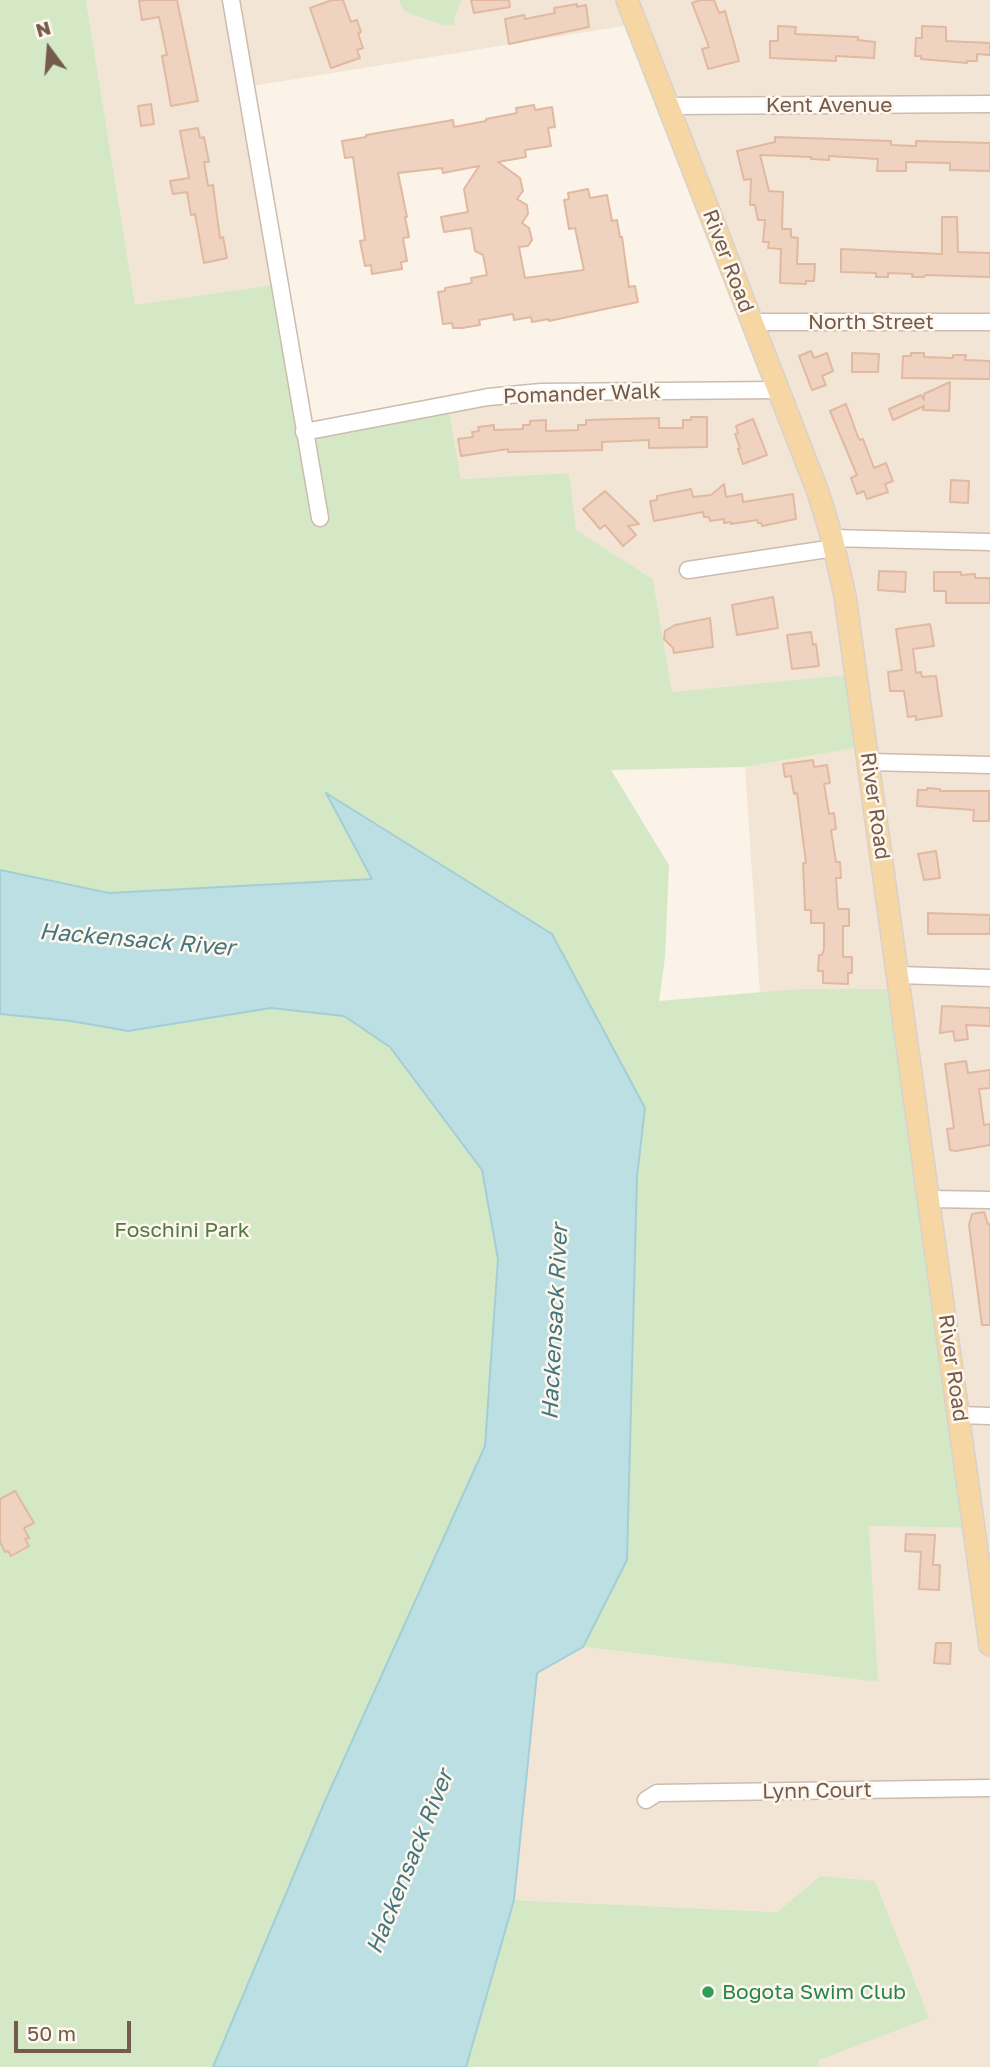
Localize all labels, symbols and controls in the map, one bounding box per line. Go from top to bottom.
north arrow [14,14,84,84]
text: N [33,15,53,41]
street label: Kent Avenue [766,92,892,118]
street label: River Road [697,206,759,316]
street label: North Street [808,309,934,335]
street label: Pomander Walk [503,379,661,409]
street label: River Road [855,751,895,861]
water label: Hackensack River [38,918,236,962]
park label: Foschini Park [114,1217,250,1243]
water label: Hackensack River [536,1223,574,1421]
street label: River Road [933,1313,973,1423]
water label: Hackensack River [360,1766,460,1958]
street label: Lynn Court [762,1777,872,1805]
place label: Bogota Swim Club [722,1979,906,2005]
marker: Bogota Swim Club [700,1984,716,2000]
scale bar [18,2008,135,2052]
text: 50 m [27,2020,76,2046]

